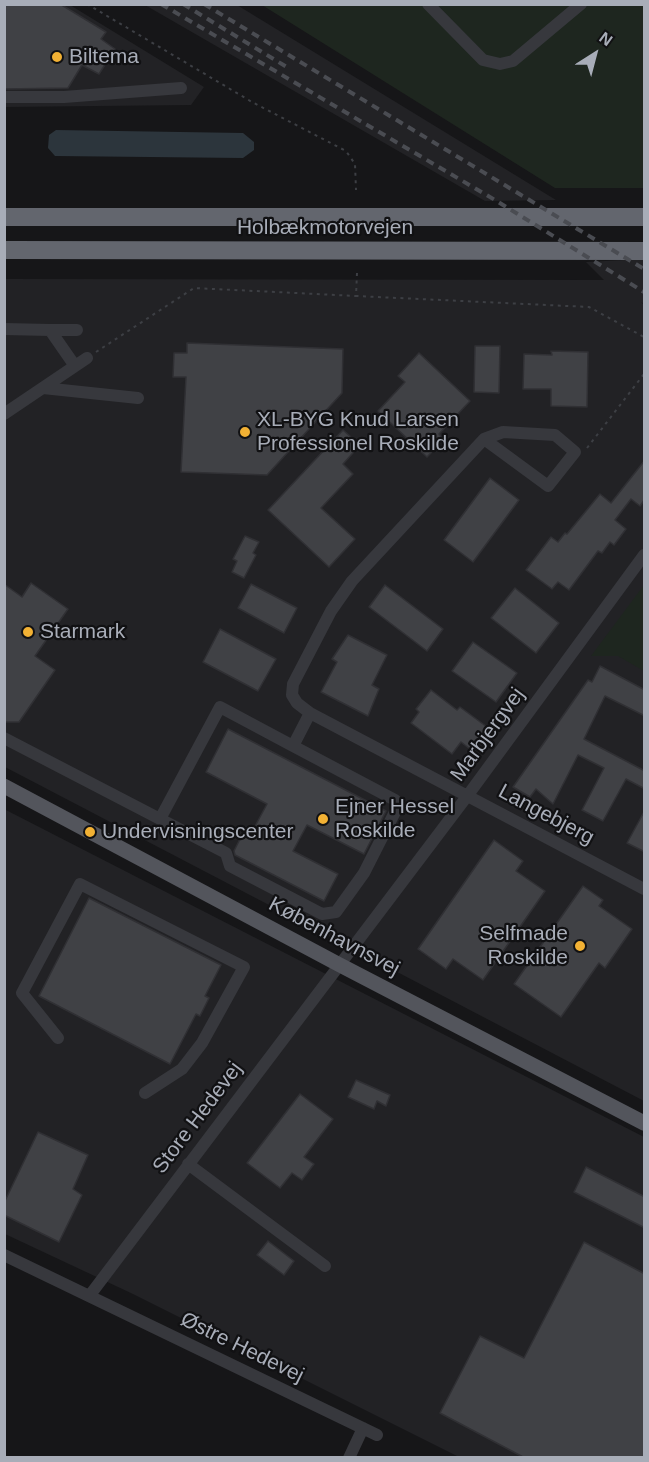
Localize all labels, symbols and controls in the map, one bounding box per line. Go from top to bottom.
north arrow [565,24,625,84]
text: N [596,29,616,49]
place label: Biltema [69,44,139,70]
marker: Biltema [50,50,64,64]
street label: Holbækmotorvejen [237,215,413,241]
place label: XL-BYG Knud Larsen Professionel Roskilde [257,407,459,457]
marker: XL-BYG Knud Larsen Professionel Roskilde [238,425,252,439]
place label: Starmark [40,619,125,645]
marker: Starmark [21,625,35,639]
street label: Marbjergvej [446,683,530,787]
street label: Langebjerg [494,779,598,851]
place label: Ejner Hessel Roskilde [335,794,454,844]
marker: Ejner Hessel Roskilde [316,812,330,826]
place label: Undervisningscenter [102,819,293,845]
marker: Undervisningscenter [83,825,97,839]
street label: Københavnsvej [264,892,404,982]
place label: Selfmade Roskilde [479,921,568,971]
marker: Selfmade Roskilde [573,939,587,953]
street label: Store Hedevej [148,1057,248,1179]
street label: Østre Hedevej [176,1307,308,1389]

